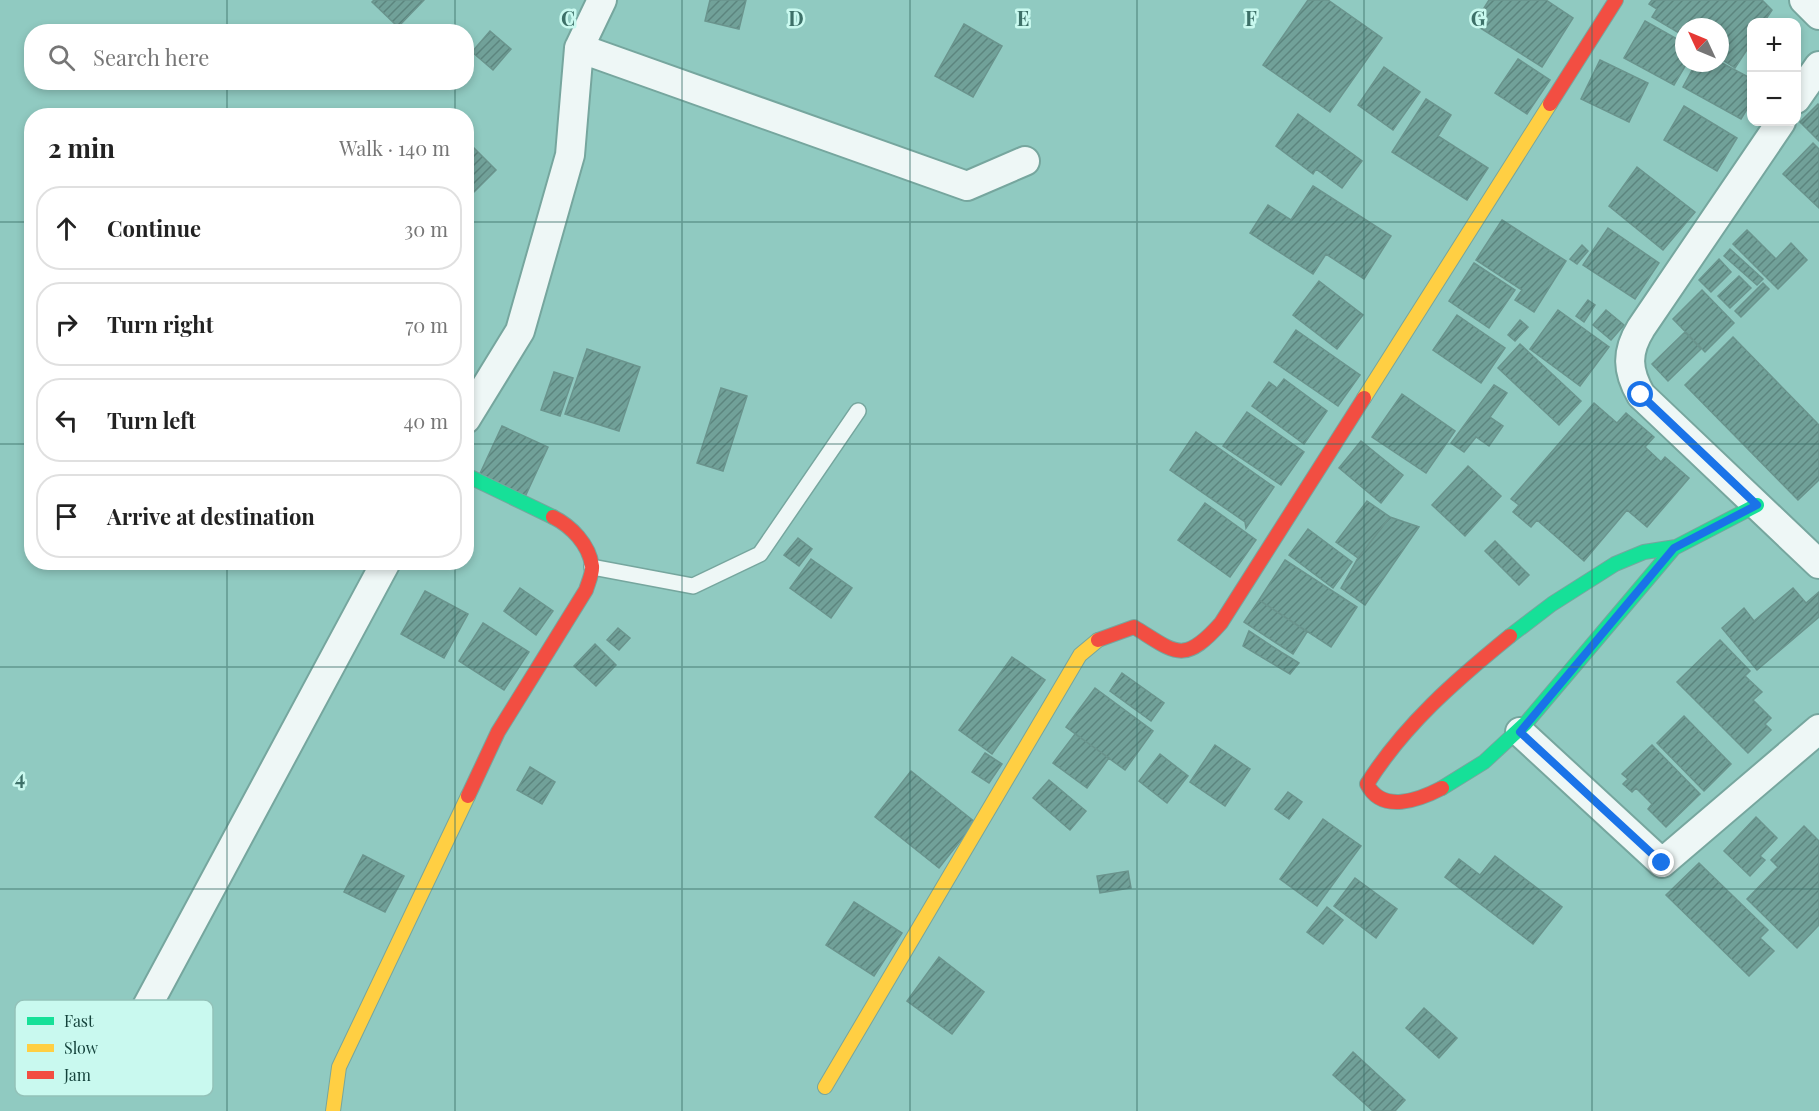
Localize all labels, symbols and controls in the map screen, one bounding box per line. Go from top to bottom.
text: C [561,4,575,31]
text: D [788,4,804,31]
text: E [1017,4,1029,31]
text: F [1245,4,1257,31]
text: G [1471,4,1486,31]
north arrow [1675,18,1729,72]
map controls [1747,18,1801,126]
button: + [1747,18,1801,72]
search box [24,24,474,90]
icon: search [45,41,78,74]
text: Search here [93,42,209,72]
button: − [1747,72,1801,126]
text: 2 min [48,130,115,165]
text: Walk · 140 m [339,134,450,161]
icon: ahead [50,212,83,245]
text: Continue [107,213,201,243]
text: 30 m [404,215,448,242]
icon: right [50,308,83,341]
text: Turn right [107,309,213,339]
text: 70 m [405,311,448,338]
route start [1627,381,1653,407]
icon: left [50,404,83,437]
text: Turn left [107,405,196,435]
text: 40 m [403,407,448,434]
icon: arrive [50,500,83,533]
text: Arrive at destination [107,501,315,531]
text: 4 [15,763,25,790]
route end [1648,849,1674,875]
legend [15,1000,213,1096]
text: Fast [64,1010,94,1031]
text: Slow [64,1037,99,1058]
text: Jam [63,1064,91,1085]

